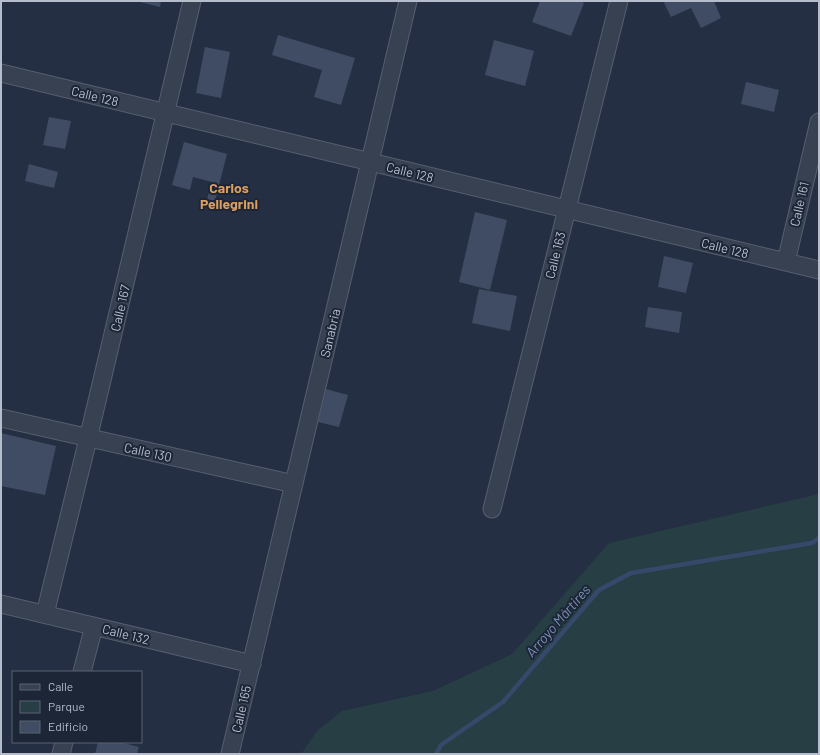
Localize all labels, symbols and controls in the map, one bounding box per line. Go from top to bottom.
street label: Calle 128 [70,82,120,110]
street label: Calle 128 [385,158,435,186]
district label: Carlos Pellegrini [200,179,258,212]
street label: Calle 161 [786,180,812,228]
street label: Calle 163 [541,230,569,280]
street label: Calle 128 [700,234,750,262]
street label: Calle 167 [107,283,133,333]
street label: Sanabria [317,307,343,359]
street label: Calle 130 [123,439,173,465]
water label: Arroyo Mártires [522,581,594,660]
street label: Calle 132 [101,620,151,648]
legend [12,671,142,743]
text: Calle [48,679,73,693]
street label: Calle 165 [228,684,254,734]
text: Parque [48,699,85,713]
text: Edificio [48,719,88,733]

